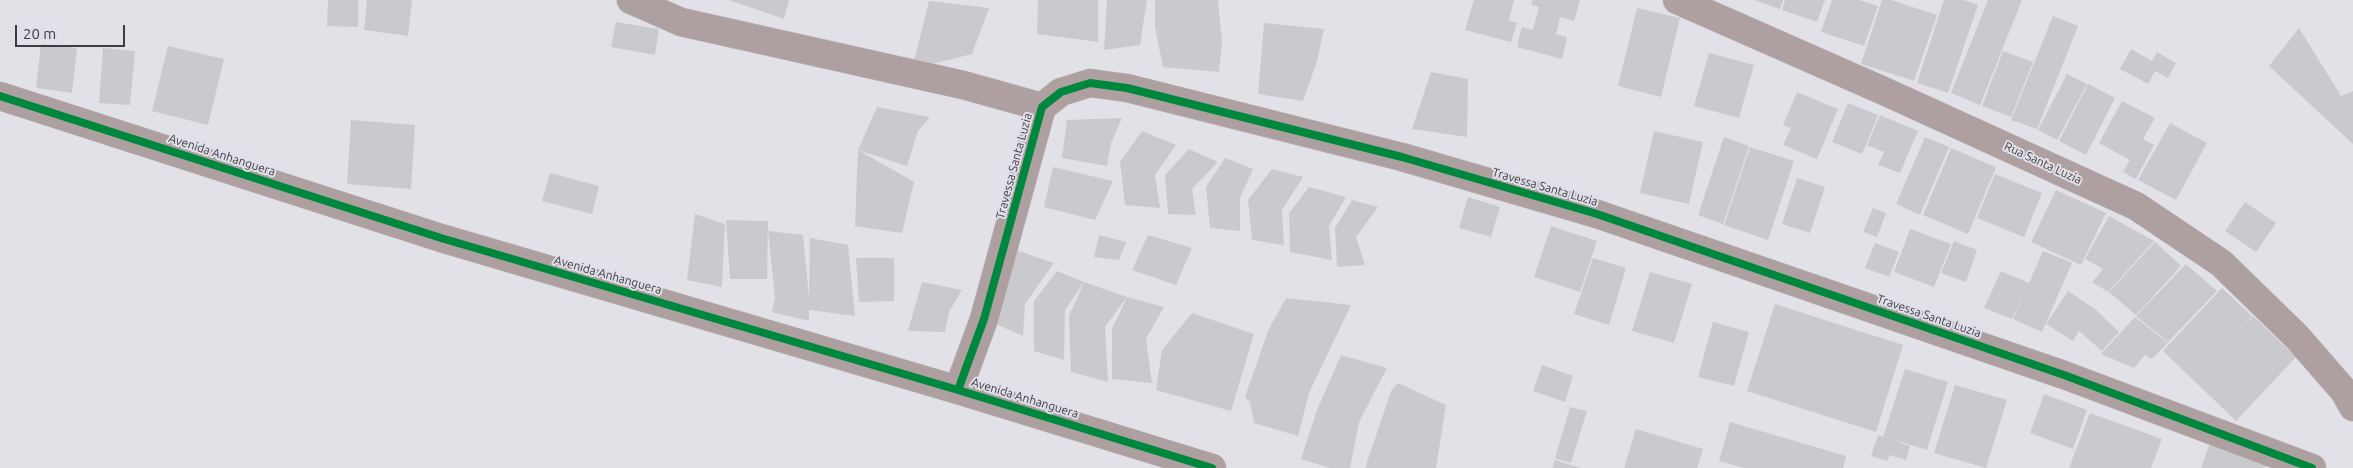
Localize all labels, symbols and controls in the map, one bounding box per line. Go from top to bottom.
scale bar [18,15,128,47]
text: 20 m [23,25,56,42]
street label: Travessa Santa Luzia [993,111,1035,221]
street label: Avenida Anhanguera [167,131,277,179]
street label: Rua Santa Luzia [2002,139,2084,187]
street label: Travessa Santa Luzia [1491,165,1599,209]
street label: Avenida Anhanguera [552,253,664,297]
street label: Travessa Santa Luzia [1875,291,1983,341]
street label: Avenida Anhanguera [970,375,1080,421]

